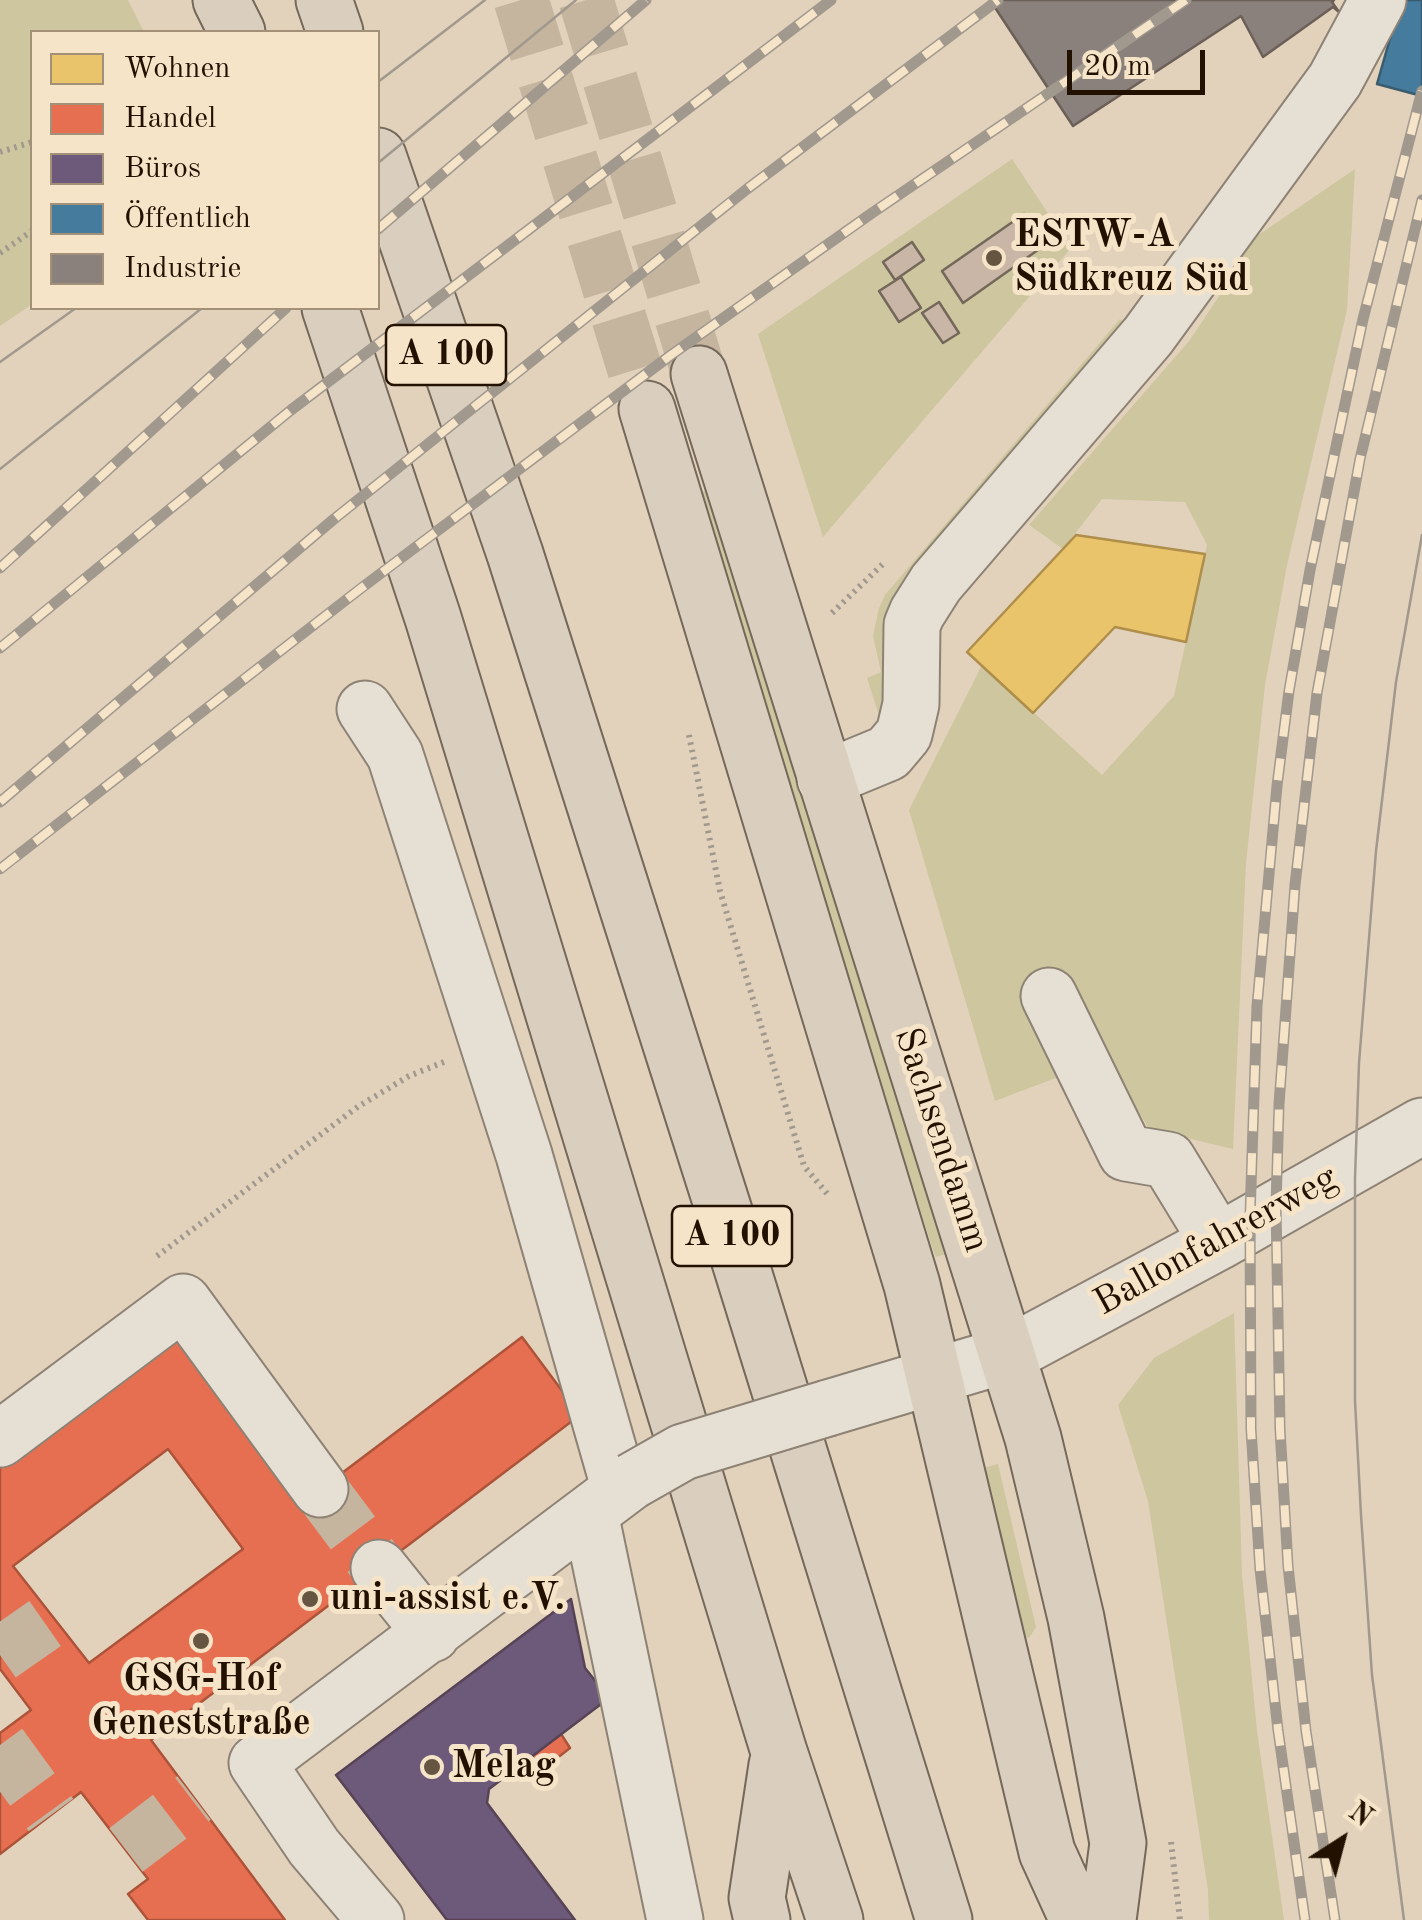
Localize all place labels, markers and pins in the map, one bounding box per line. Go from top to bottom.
place label: ESTW-A Südkreuz Süd [1014,213,1249,302]
marker: ESTW-A Südkreuz Süd [983,247,1005,269]
place label: uni-assist e.V. [330,1576,565,1622]
marker: uni-assist e.V. [299,1588,321,1610]
marker: GSG-Hof Geneststraße [190,1630,212,1652]
place label: GSG-Hof Geneststraße [91,1657,311,1746]
place label: Melag [452,1744,556,1790]
marker: Melag [421,1756,443,1778]

